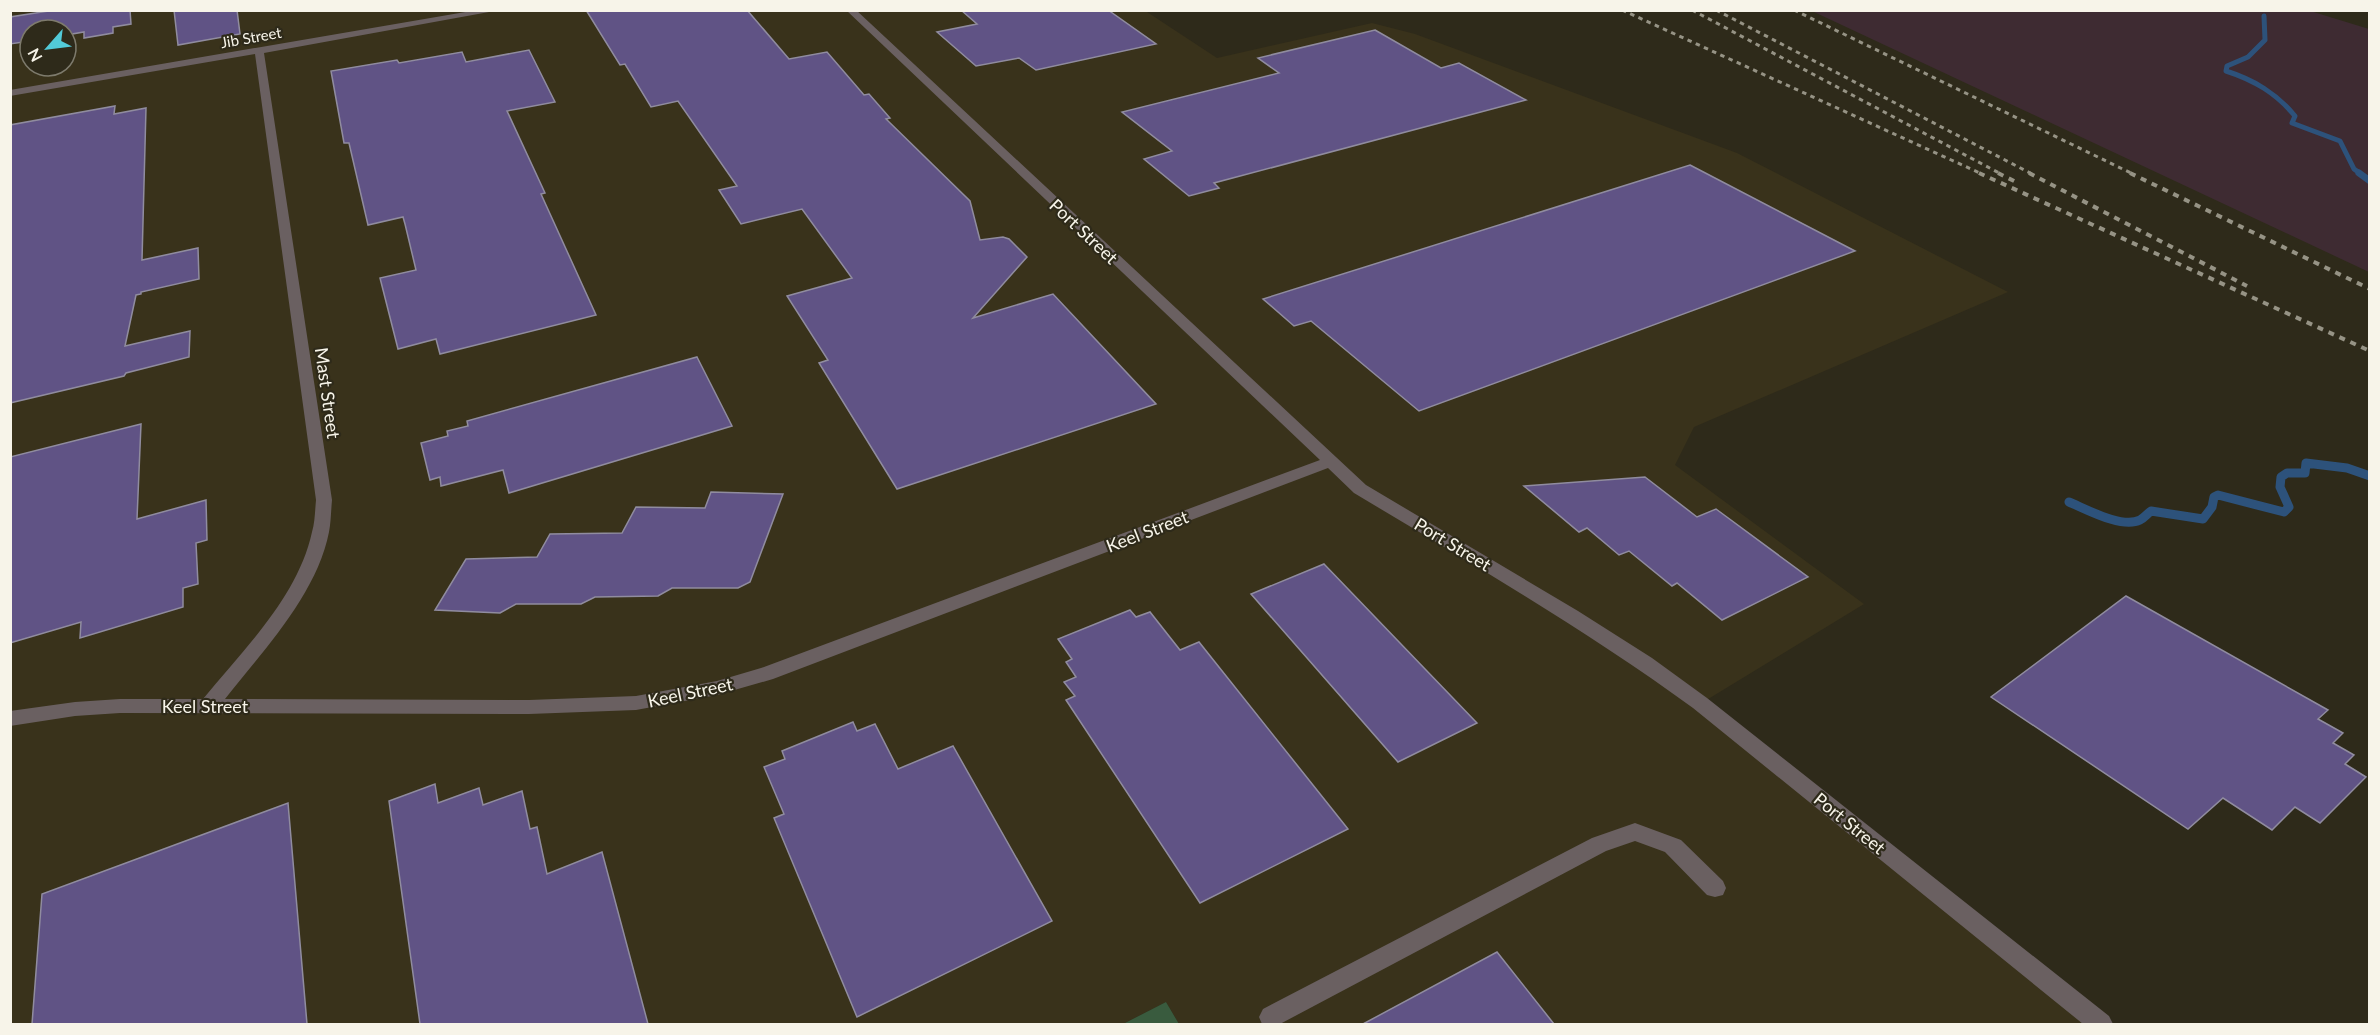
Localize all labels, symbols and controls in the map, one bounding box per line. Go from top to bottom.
north arrow [18,18,78,78]
street label: Jib Street [219,23,283,51]
text: N [23,45,46,65]
street label: Port Street [1045,194,1123,269]
street label: Mast Street [311,346,345,440]
street label: Keel Street [1103,505,1192,557]
street label: Port Street [1411,513,1496,576]
street label: Keel Street [645,672,735,712]
street label: Keel Street [162,695,249,717]
street label: Port Street [1810,788,1891,859]

